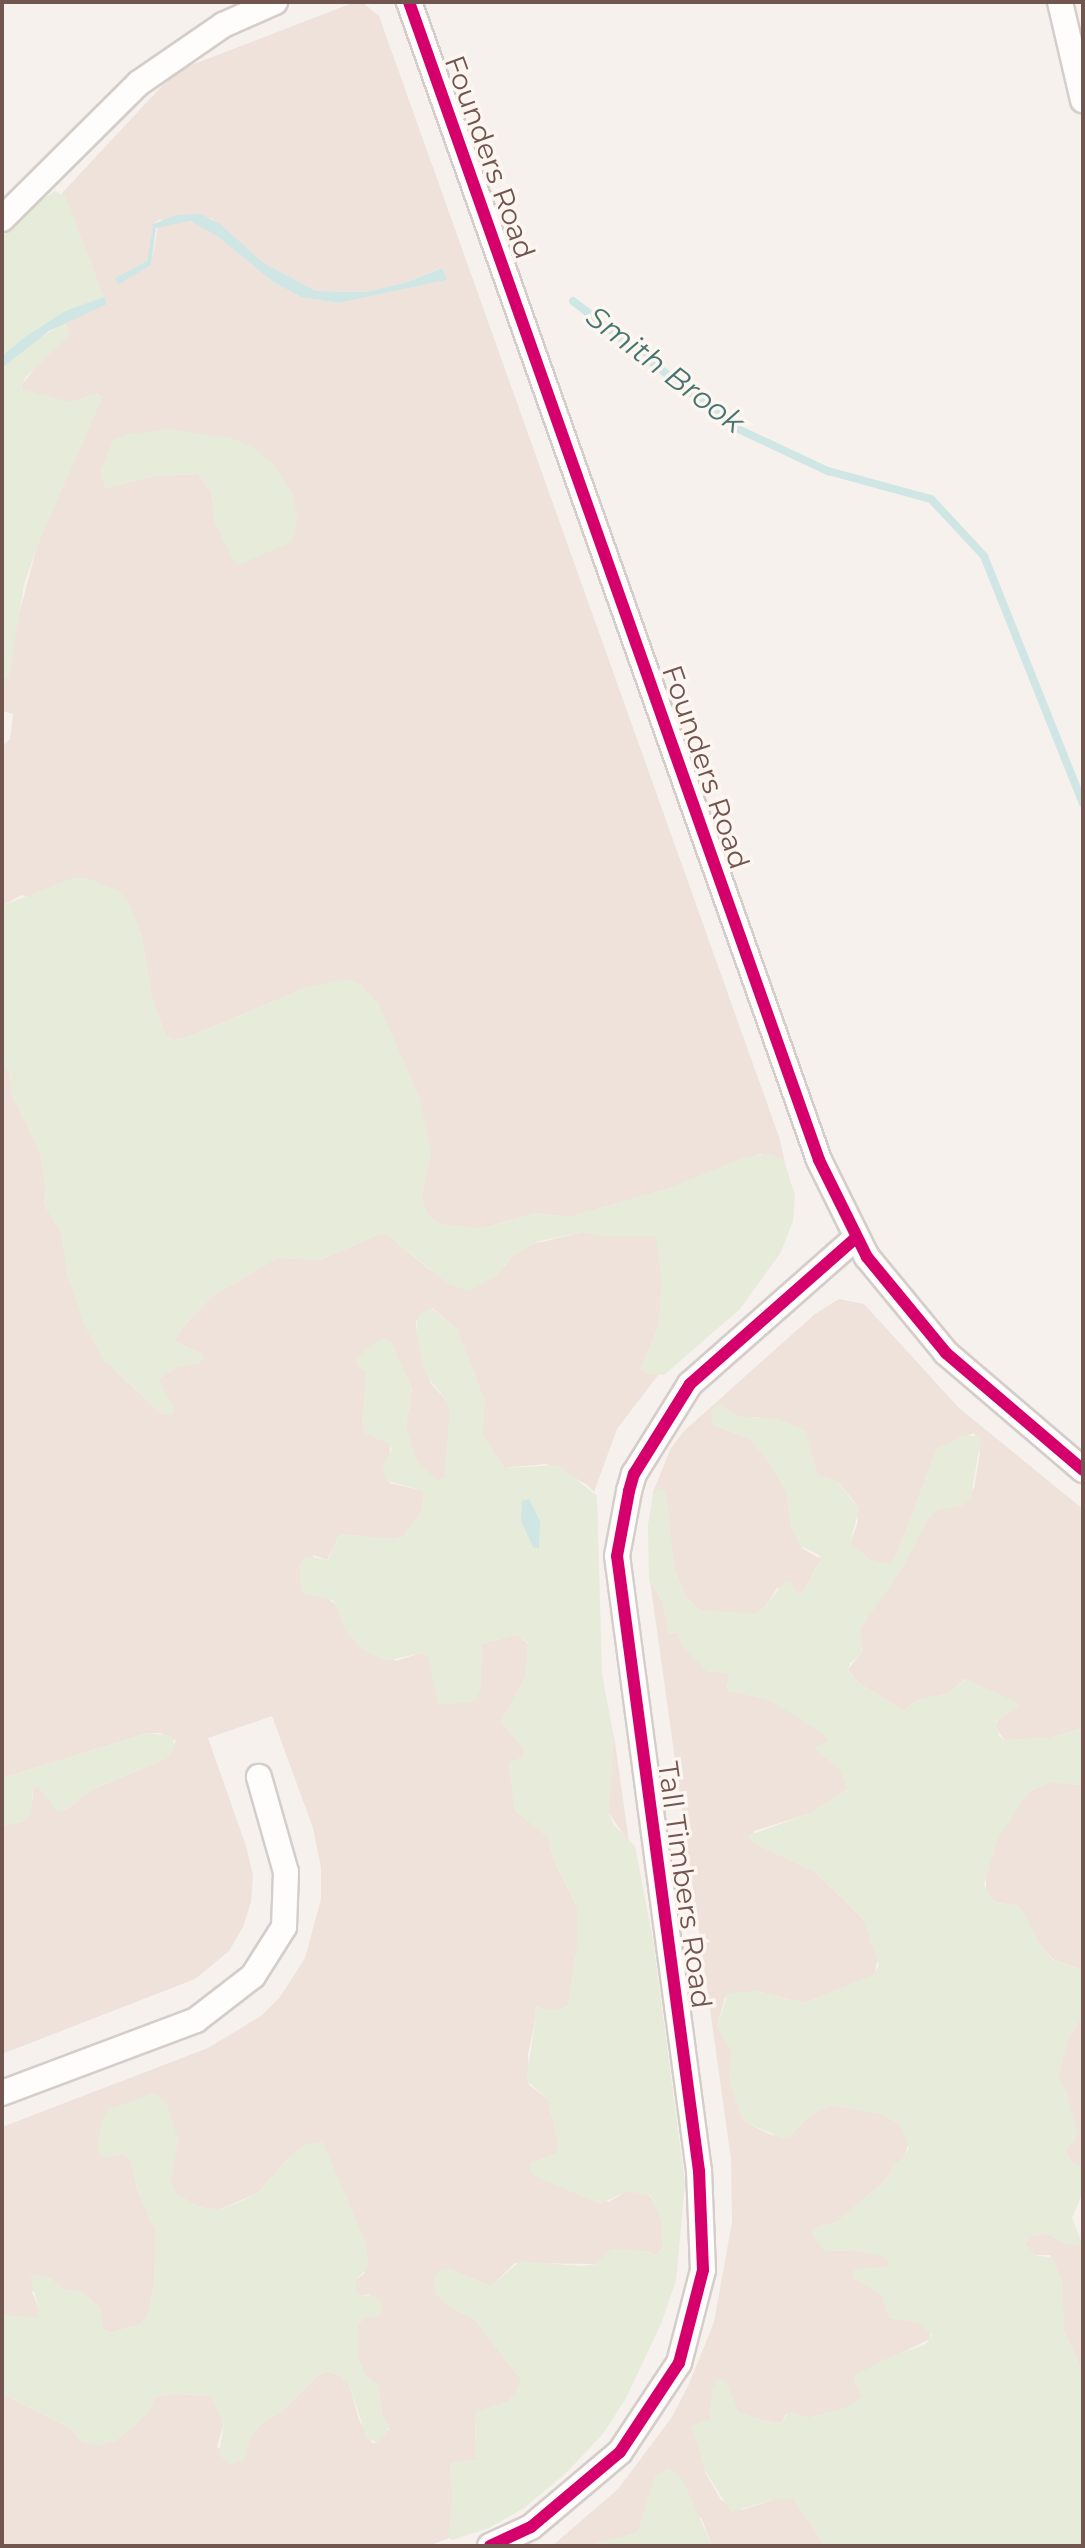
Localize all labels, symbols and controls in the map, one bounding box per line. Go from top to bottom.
street label: Founders Road [438,51,542,263]
water label: Smith Brook [579,299,751,441]
street label: Founders Road [655,660,757,874]
street label: Tall Timbers Road [651,1759,719,2011]

